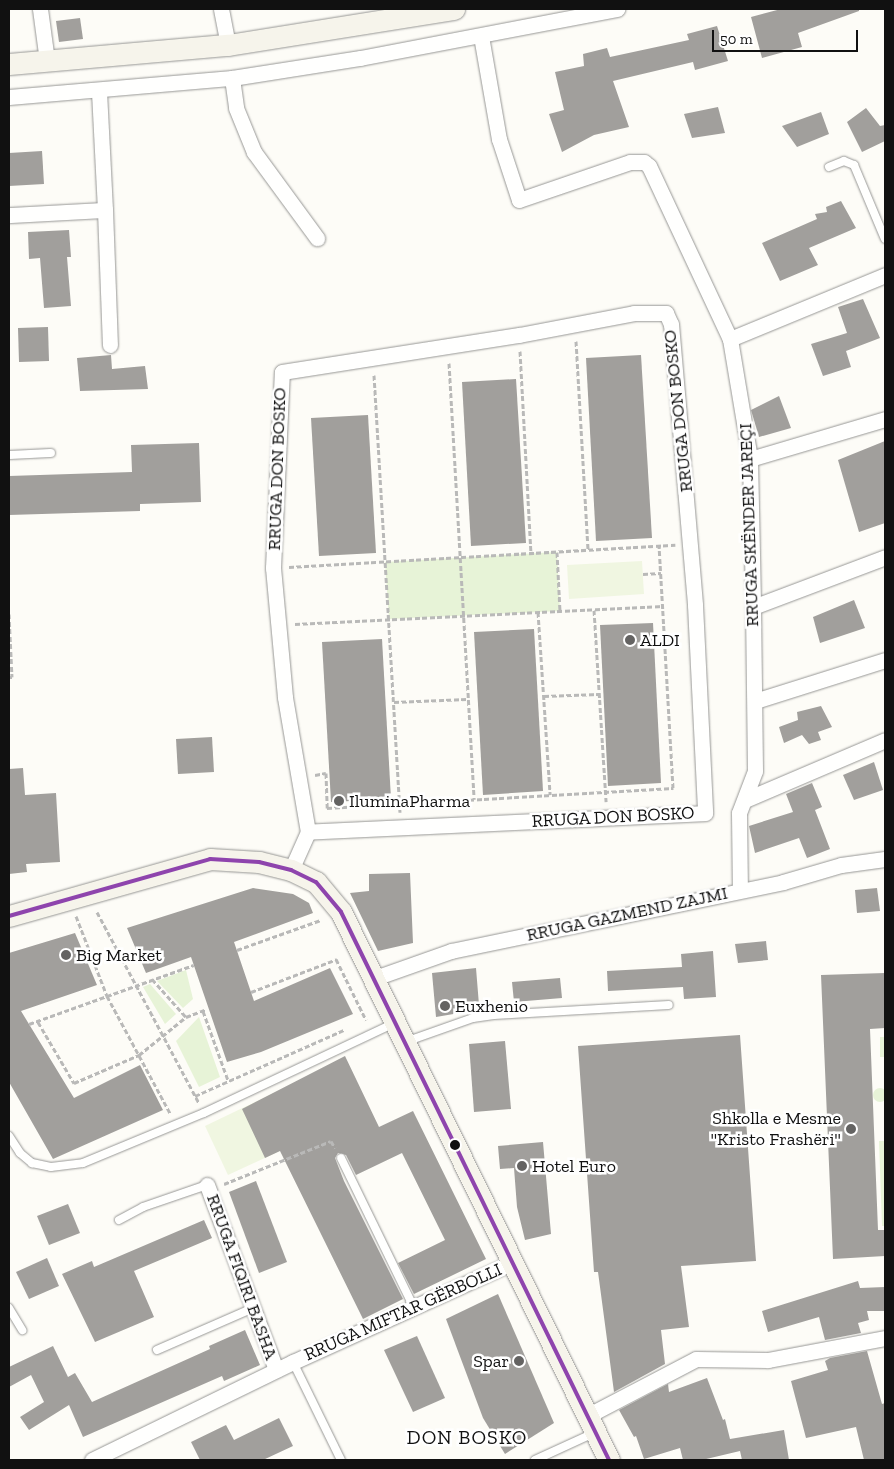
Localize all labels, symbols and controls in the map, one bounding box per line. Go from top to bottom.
scale bar [714,20,860,52]
text: 50 m [720,30,753,48]
street label: RRUGA DON BOSKO [659,329,697,493]
street label: RRUGA DON BOSKO [263,387,291,551]
street label: RRUGA SKËNDER JAREÇI [735,422,763,628]
place label: ALDI [640,629,680,651]
marker: ALDI [624,634,636,646]
place label: IluminaPharma [349,790,470,812]
marker: IluminaPharma [333,795,345,807]
street label: RRUGA DON BOSKO [531,802,695,832]
street label: RRUGA GAZMEND ZAJMI [524,882,730,946]
place label: Big Market [76,944,162,966]
marker: Big Market [60,949,72,961]
place label: Euxhenio [455,995,528,1017]
marker: Euxhenio [439,1000,451,1012]
place label: Shkolla e Mesme "Kristo Frashëri" [710,1108,841,1150]
marker: Shkolla e Mesme "Kristo Frashëri" [845,1123,857,1135]
unlabelled marker [450,1140,460,1150]
place label: Hotel Euro [532,1155,616,1177]
marker: Hotel Euro [516,1160,528,1172]
street label: RRUGA FIQIRI BASHA [202,1191,282,1363]
street label: RRUGA MIFTAR GËRBOLLI [300,1258,506,1366]
place label: Spar [473,1350,509,1372]
marker: Spar [513,1355,525,1367]
district label: DON BOSKO [405,1425,529,1449]

